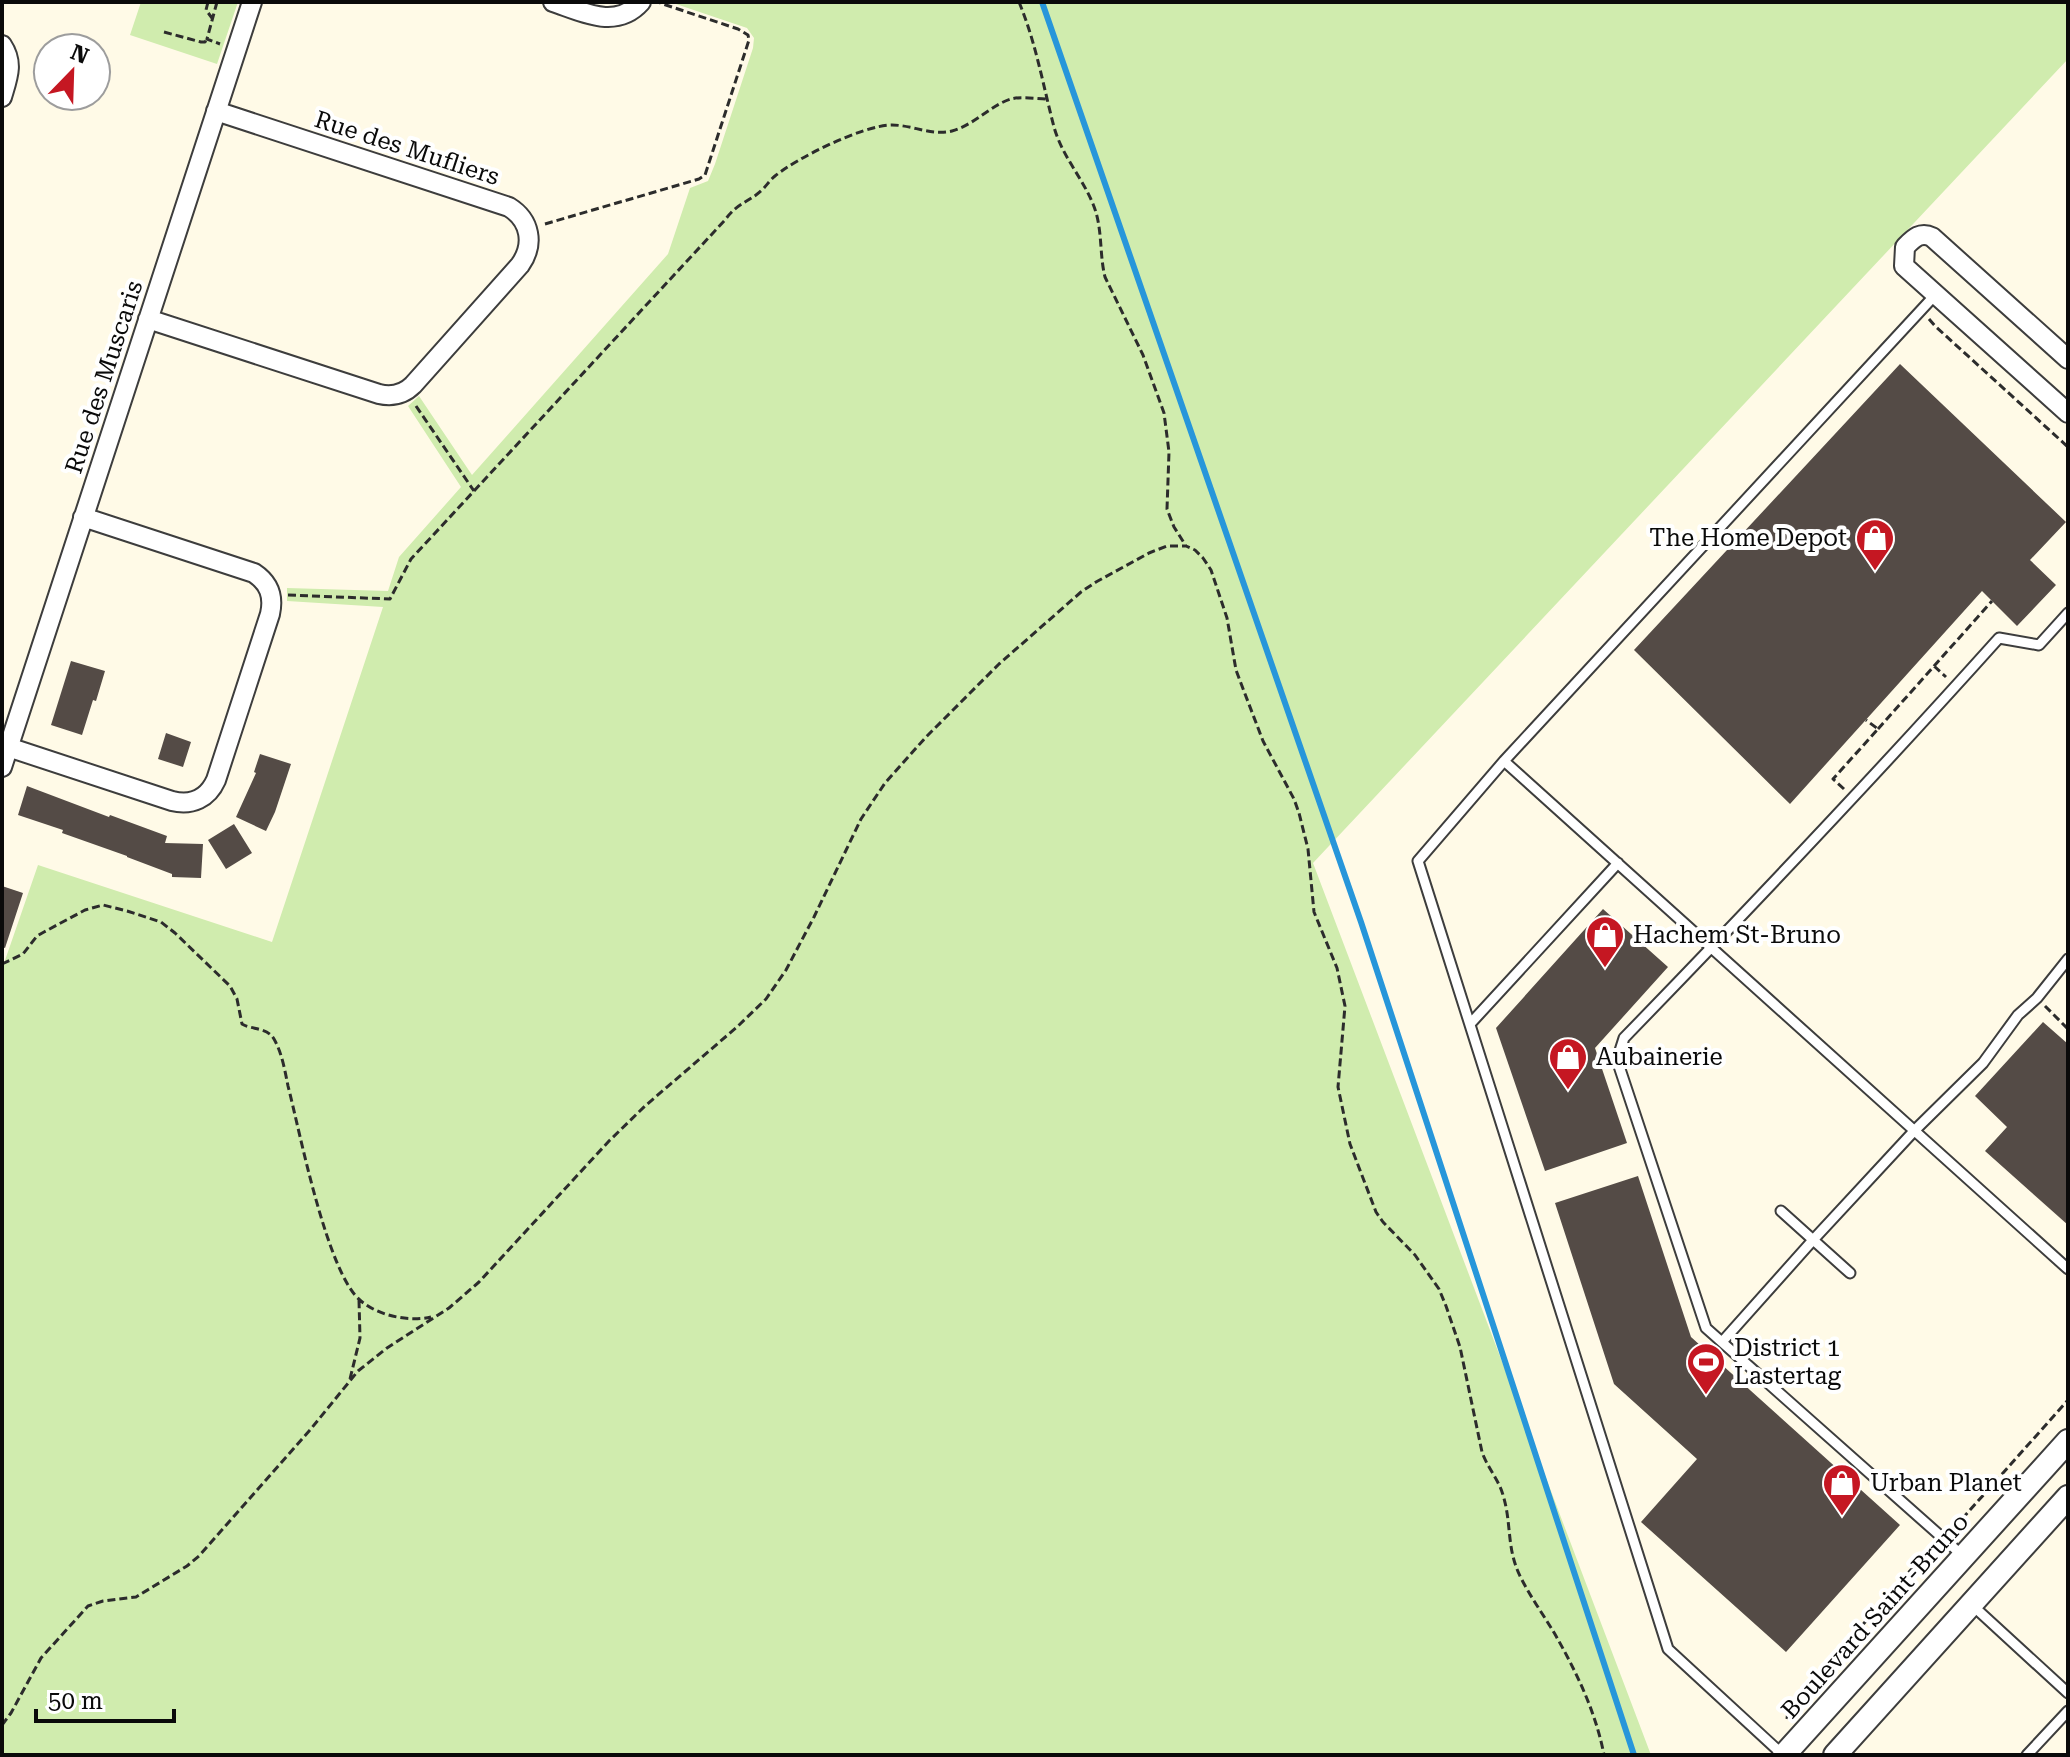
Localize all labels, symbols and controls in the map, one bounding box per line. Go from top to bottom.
north arrow [32,32,112,112]
text: N [67,39,92,69]
street label: Rue des Mufliers [311,105,503,191]
street label: Rue des Muscaris [60,277,148,477]
shop icon: The Home Depot [1854,517,1896,572]
place label: The Home Depot [1649,524,1847,552]
shop icon: Hachem St-Bruno [1584,914,1626,969]
place label: Hachem St-Bruno [1633,921,1841,949]
shop icon: Aubainerie [1547,1036,1589,1091]
place label: Aubainerie [1596,1043,1723,1071]
place label: District 1 Lastertag [1734,1334,1841,1390]
sports icon: District 1 Lastertag [1685,1341,1727,1396]
shop icon: Urban Planet [1821,1462,1863,1517]
place label: Urban Planet [1870,1469,2022,1497]
street label: Boulevard Saint-Bruno [1776,1508,1974,1724]
scale bar [36,1673,174,1723]
text: 50 m [48,1687,103,1715]

